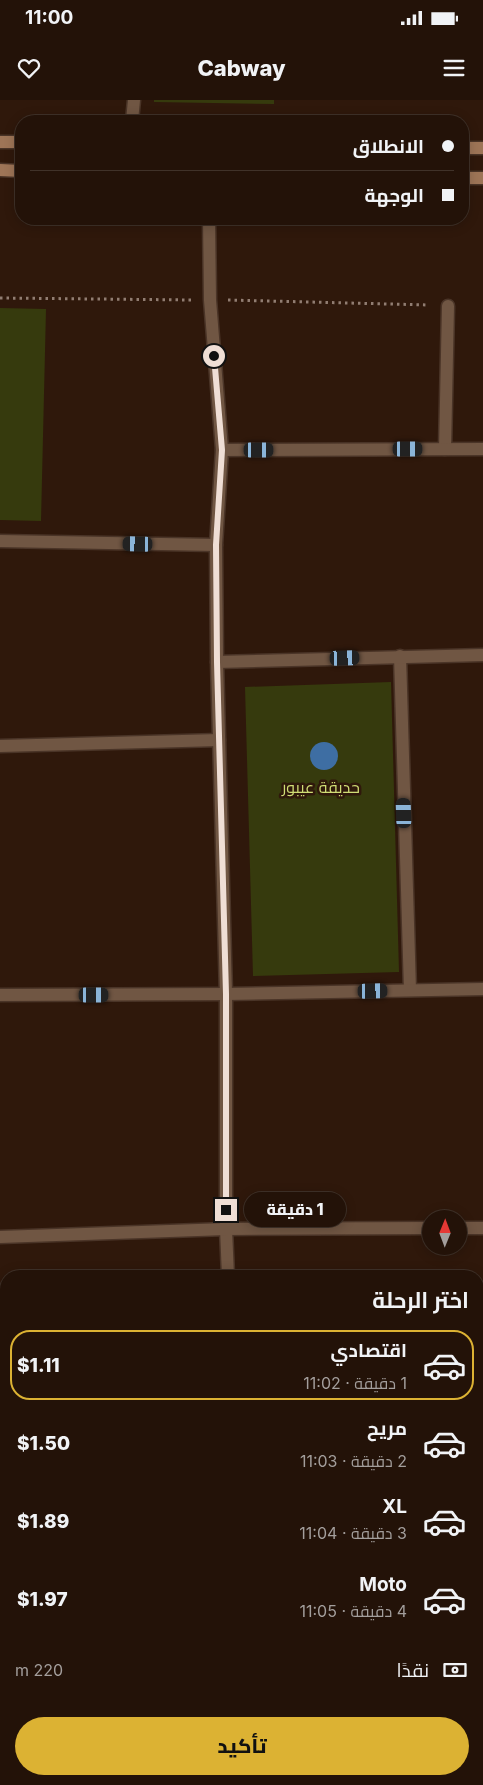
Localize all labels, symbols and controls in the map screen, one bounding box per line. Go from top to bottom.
text: 11:00 [25,6,73,29]
icon: heart [15,54,43,82]
icon: menu [440,54,468,82]
text: Cabway [197,55,286,81]
text: الانطلاق [353,135,424,158]
text: الوجهة [364,184,424,207]
route start [203,345,225,367]
car [393,442,423,457]
car [244,443,274,458]
car [122,536,153,552]
car [329,650,360,666]
park label: حديقة عيبور [281,777,360,797]
car [395,798,412,828]
car [357,983,388,999]
car [79,988,109,1003]
callout: 1 دقيقة [244,1192,346,1228]
route end [215,1199,237,1221]
text: 1 دقيقة [266,1199,324,1219]
north arrow [422,1210,468,1255]
map controls [422,1210,467,1255]
text: اختر الرحلة [372,1287,469,1313]
text: اقتصادي [331,1339,407,1362]
icon: car [422,1343,467,1388]
text: $1.11 [17,1354,60,1377]
text: 1 دقيقة · 11:02 [303,1373,407,1393]
text: مريح [367,1417,407,1440]
icon: car [422,1421,467,1466]
text: $1.50 [17,1432,70,1455]
text: 2 دقيقة · 11:03 [300,1451,407,1471]
text: XL [382,1495,407,1518]
icon: car [422,1499,467,1544]
text: $1.89 [17,1510,69,1533]
text: 3 دقيقة · 11:04 [299,1523,407,1543]
text: Moto [359,1573,407,1596]
icon: car [422,1577,467,1622]
text: $1.97 [17,1588,68,1611]
text: 4 دقيقة · 11:05 [299,1601,407,1621]
icon: cash [441,1656,469,1684]
text: نقدًا [397,1659,429,1682]
text: 220 m [15,1660,63,1680]
button: تأكيد [15,1717,469,1775]

